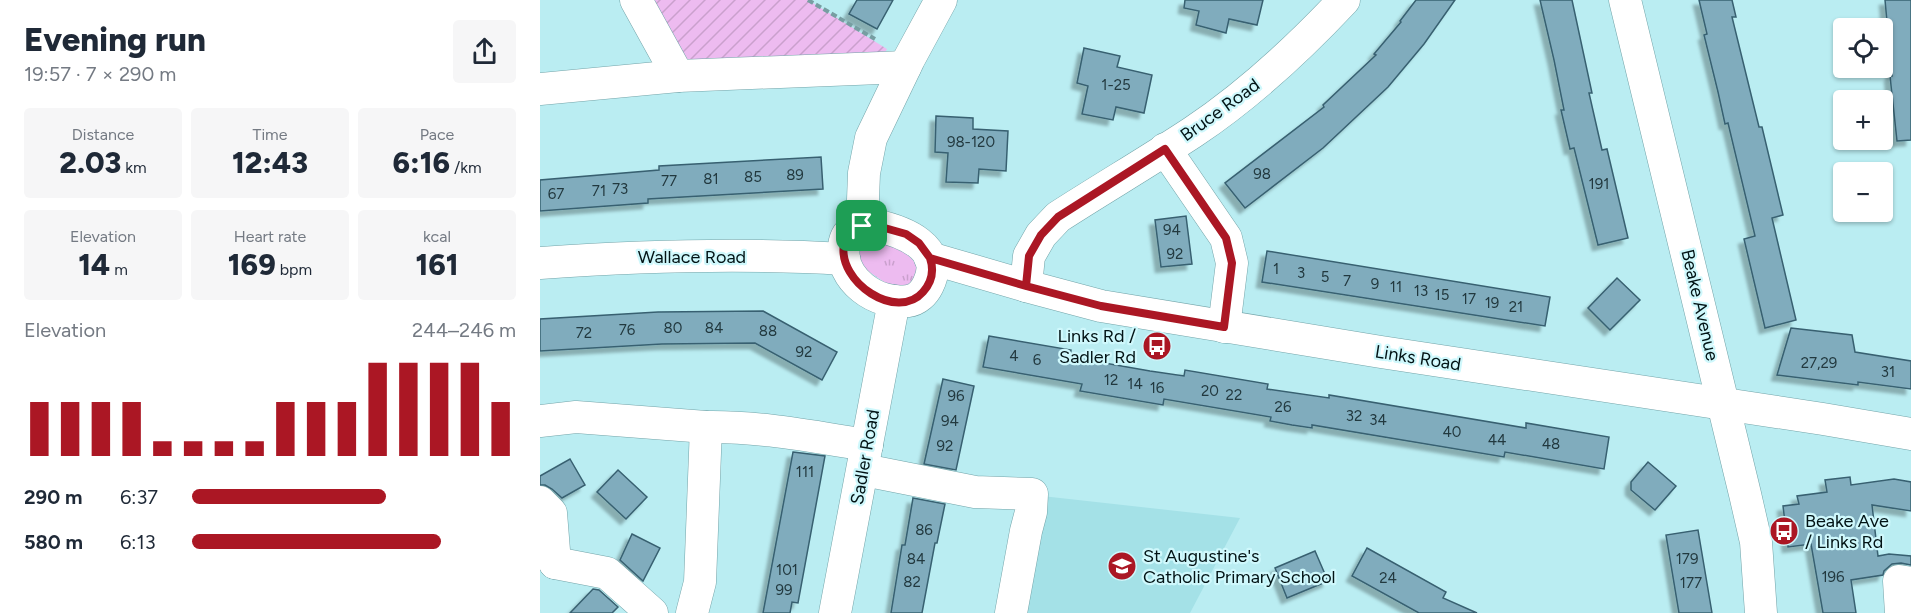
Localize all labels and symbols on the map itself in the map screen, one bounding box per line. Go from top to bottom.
street label: Bruce Road [1176,74,1264,146]
house number: 1-25 [1101,76,1131,94]
house number: 98-120 [947,133,995,151]
house number: 98 [1253,165,1271,183]
house number: 89 [786,166,804,184]
house number: 85 [744,168,762,186]
house number: 81 [703,170,719,188]
house number: 77 [661,172,677,190]
house number: 191 [1589,175,1609,193]
house number: 73 [612,180,628,198]
house number: 71 [592,182,606,200]
house number: 67 [548,185,564,203]
pin [836,200,887,251]
house number: 94 [1163,221,1181,239]
house number: 92 [1167,245,1183,263]
street label: Wallace Road [638,246,746,268]
street label: Beake Avenue [1676,247,1724,363]
house number: 1 [1273,260,1279,278]
house number: 3 [1297,264,1305,282]
house number: 5 [1321,268,1329,286]
house number: 7 [1343,272,1351,290]
house number: 9 [1371,275,1379,293]
house number: 11 [1390,278,1402,296]
house number: 13 [1414,282,1428,300]
house number: 15 [1435,286,1449,304]
house number: 17 [1462,290,1476,308]
house number: 19 [1485,294,1499,312]
house number: 21 [1509,298,1523,316]
house number: 80 [664,319,682,337]
house number: 84 [705,319,723,337]
house number: 76 [619,321,636,339]
house number: 88 [759,322,777,340]
house number: 72 [576,324,592,342]
place label: Links Rd / Sadler Rd [1058,325,1136,368]
bus stop icon: Links Rd / Sadler Rd [1141,330,1173,362]
street label: Links Road [1374,340,1462,376]
house number: 92 [796,343,812,361]
house number: 4 [1009,347,1019,365]
house number: 6 [1033,351,1042,369]
house number: 27,29 [1801,354,1837,372]
house number: 31 [1881,363,1895,381]
house number: 12 [1104,371,1118,389]
house number: 14 [1127,375,1143,393]
house number: 16 [1150,379,1165,397]
house number: 20 [1201,382,1219,400]
house number: 22 [1226,386,1242,404]
house number: 96 [948,387,965,405]
house number: 26 [1275,398,1292,416]
house number: 32 [1346,407,1362,425]
street label: Sadler Road [846,408,884,506]
house number: 34 [1369,411,1387,429]
house number: 94 [941,412,959,430]
house number: 40 [1443,423,1461,441]
house number: 44 [1488,431,1506,449]
house number: 48 [1542,435,1560,453]
house number: 92 [937,437,953,455]
house number: 111 [796,463,814,481]
place label: Beake Ave / Links Rd [1805,510,1889,553]
bus stop icon: Beake Ave / Links Rd [1768,515,1800,547]
house number: 86 [915,521,933,539]
place label: St Augustine's Catholic Primary School [1143,545,1336,588]
house number: 84 [907,550,925,568]
school or university icon: St Augustine's Catholic Primary School [1106,550,1138,582]
house number: 179 [1676,550,1698,568]
house number: 101 [776,561,798,579]
house number: 196 [1821,568,1845,586]
house number: 24 [1379,569,1397,587]
house number: 82 [903,573,921,591]
house number: 177 [1680,574,1702,592]
house number: 99 [776,581,792,599]

